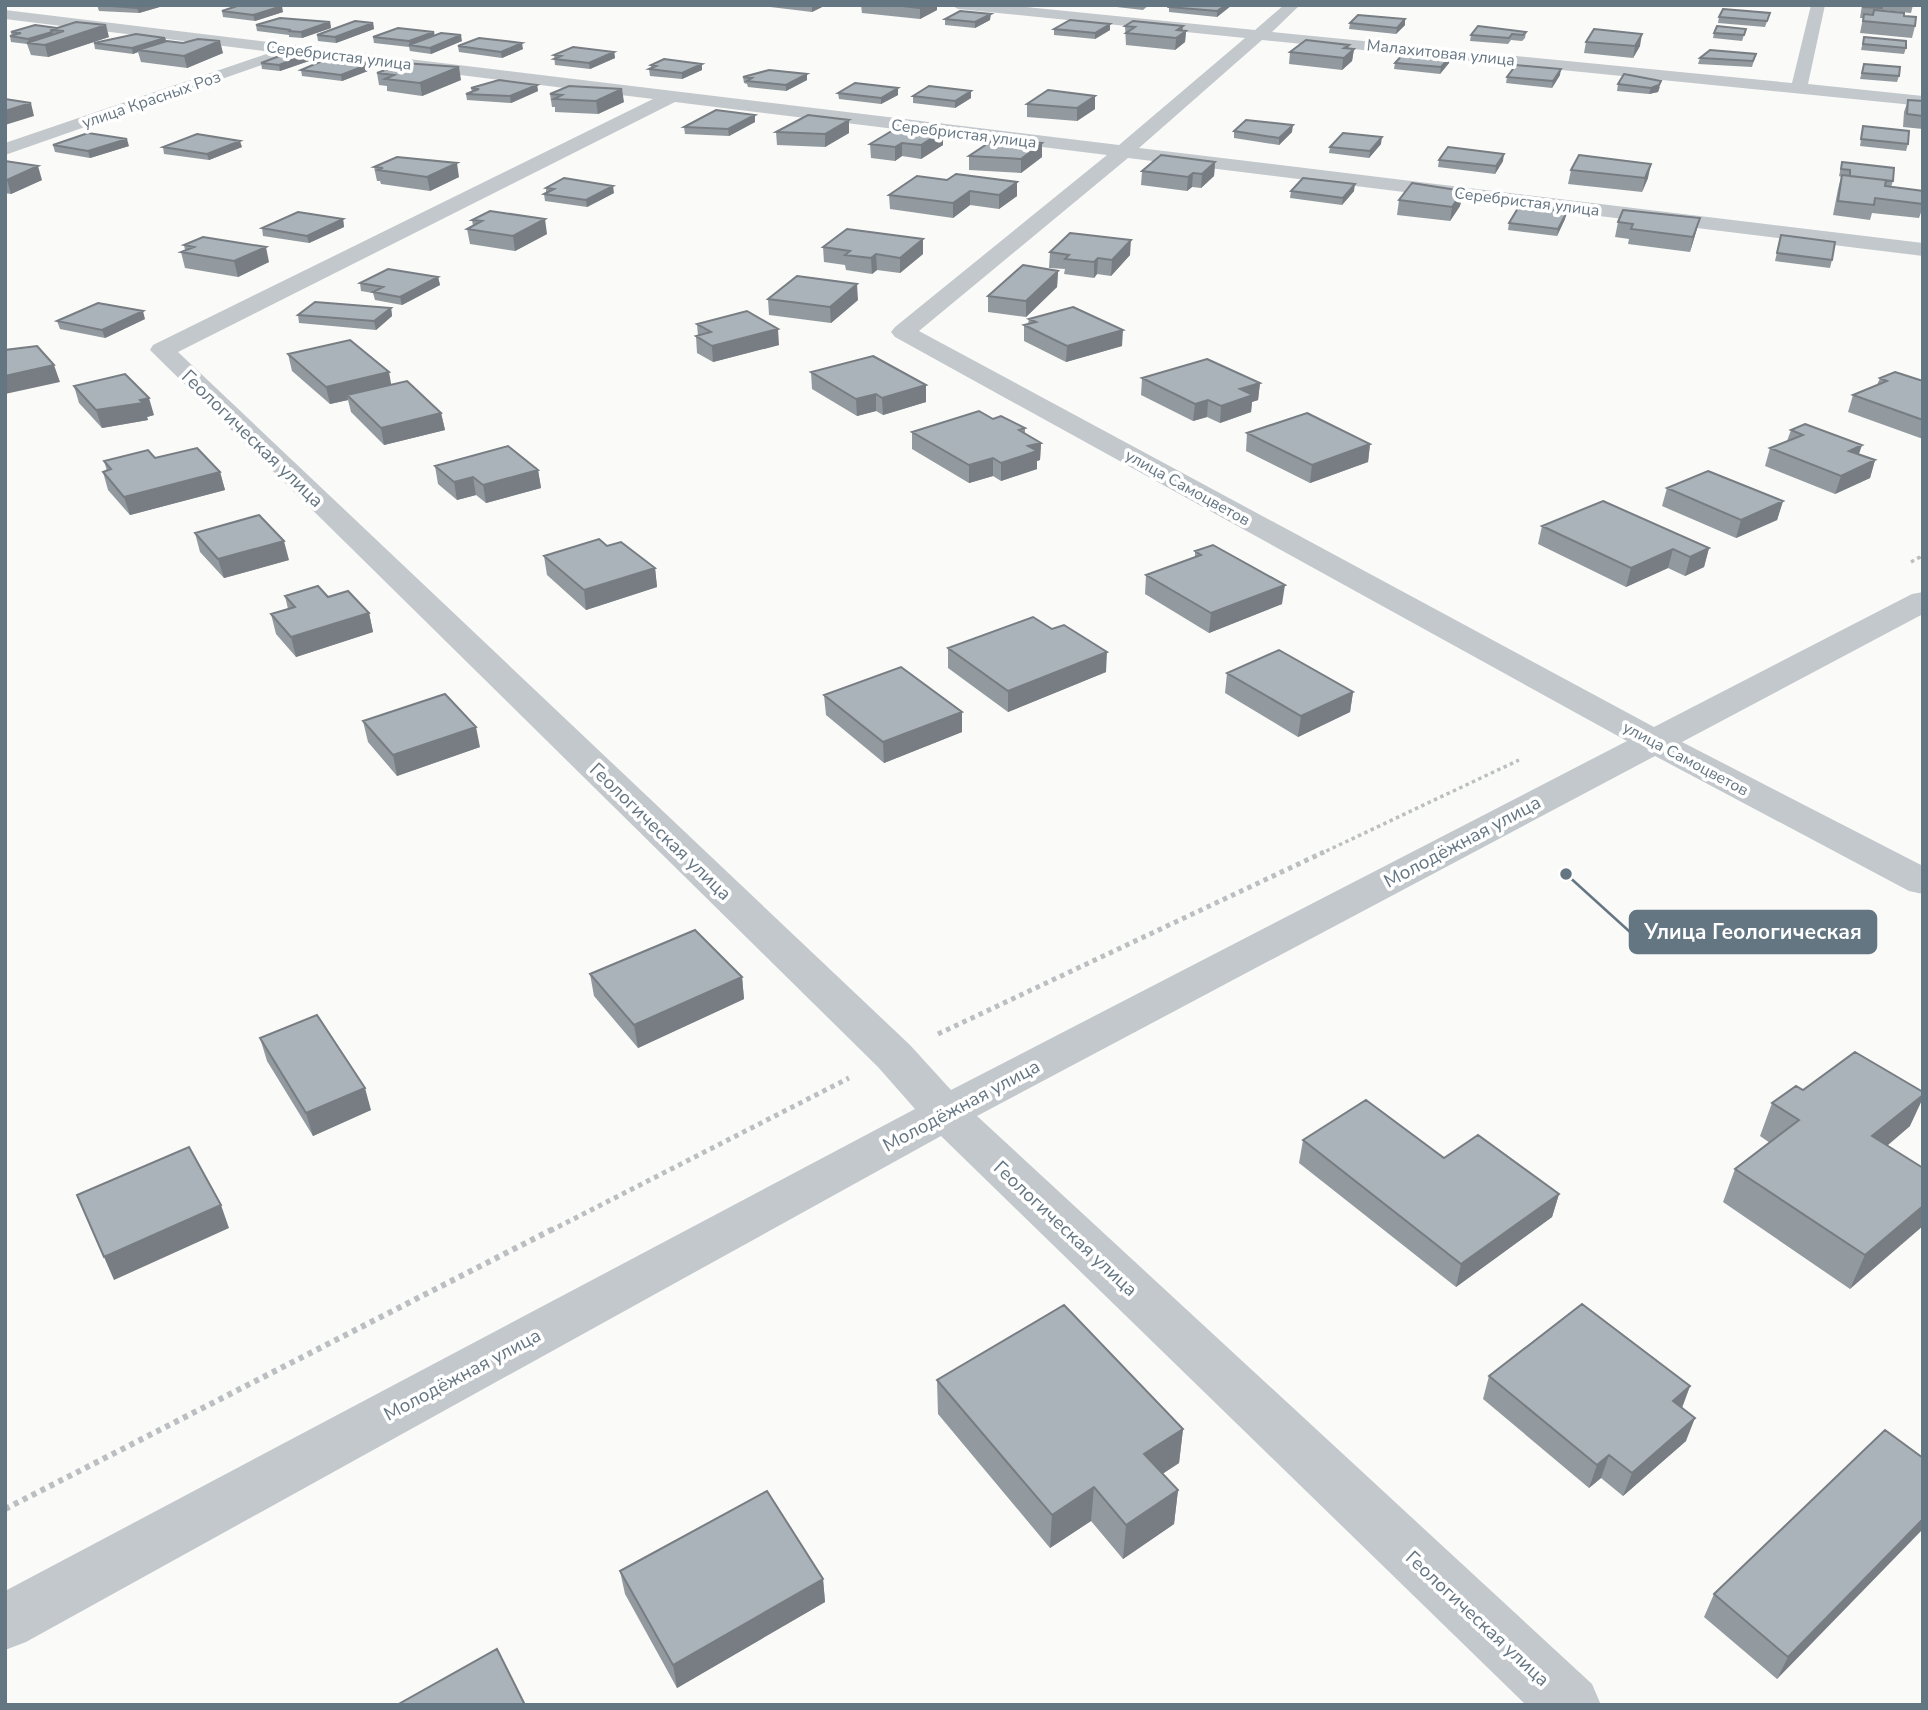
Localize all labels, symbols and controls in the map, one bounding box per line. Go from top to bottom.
street label: Малахитовая улица [1366,34,1516,72]
street label: Серебристая улица [265,36,413,76]
street label: улица Красных Роз [79,66,224,134]
street label: Серебристая улица [890,114,1038,154]
street label: Серебристая улица [1453,182,1601,222]
street label: Геологическая улица [176,364,329,513]
street label: улица Самоцветов [1121,444,1254,531]
street label: улица Самоцветов [1619,716,1752,801]
street label: Геологическая улица [584,757,737,906]
street label: Молодёжная улица [1379,789,1546,894]
callout: Улица Геологическая [1630,911,1876,953]
text: Улица Геологическая [1643,918,1862,946]
street label: Молодёжная улица [878,1053,1045,1158]
street label: Геологическая улица [988,1155,1143,1302]
street label: Молодёжная улица [379,1322,546,1427]
street label: Геологическая улица [1400,1545,1555,1692]

